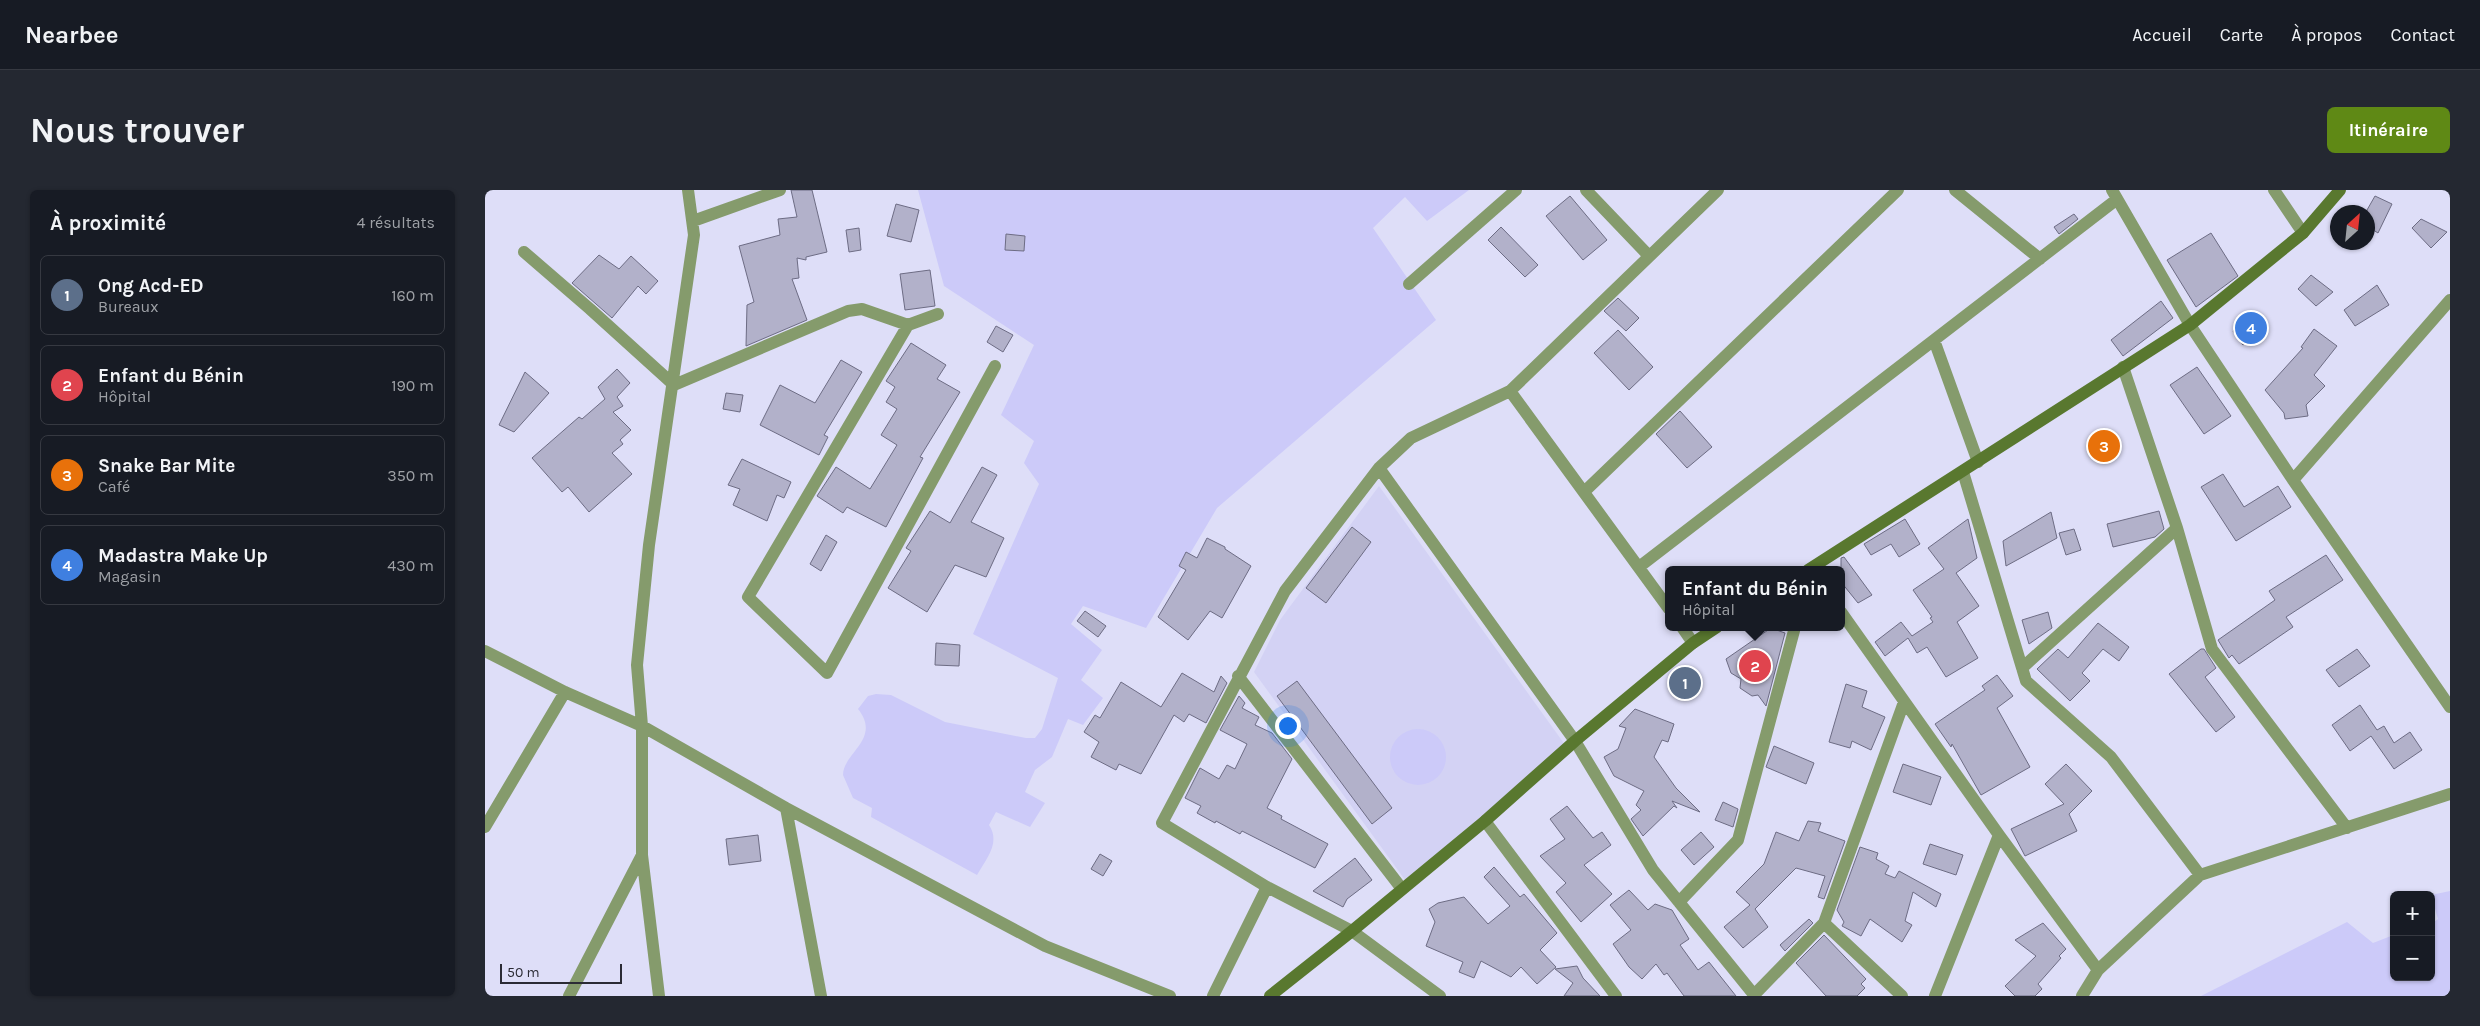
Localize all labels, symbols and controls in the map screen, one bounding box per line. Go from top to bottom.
text: Nearbee [25,21,119,49]
text: Accueil [2132,24,2192,46]
text: Carte [2220,24,2263,46]
text: À propos [2291,24,2363,46]
text: Contact [2391,24,2455,46]
button: Itinéraire [2327,107,2450,153]
text: Nous trouver [30,110,244,151]
north arrow [2330,205,2375,250]
text: À proximité [50,211,166,235]
text: 4 résultats [356,213,435,232]
text: Ong Acd-ED [98,275,204,297]
text: 1 [64,286,70,305]
text: 160 m [391,286,434,305]
text: Bureaux [98,297,158,316]
pin: 4 [2235,309,2267,347]
text: Enfant du Bénin [98,365,244,387]
text: 2 [62,376,72,395]
text: 190 m [391,376,434,395]
text: Hôpital [98,387,151,406]
pin: 3 [2088,427,2120,465]
text: Snake Bar Mite [98,455,235,477]
text: 3 [62,466,72,485]
text: 350 m [387,466,434,485]
text: Café [98,477,130,496]
text: Madastra Make Up [98,545,268,567]
text: 4 [62,556,72,575]
text: 430 m [387,556,434,575]
popup [1665,566,1845,631]
text: Magasin [98,567,161,586]
text: Enfant du Bénin [1682,578,1828,600]
text: Hôpital [1682,600,1735,619]
pin: 2 [1739,647,1771,685]
pin: 1 [1669,664,1701,702]
your location [1275,713,1301,739]
map controls [2390,891,2435,981]
button: + [2390,891,2435,936]
button: − [2390,936,2435,981]
scale bar [500,961,623,984]
text: 50 m [507,964,540,981]

